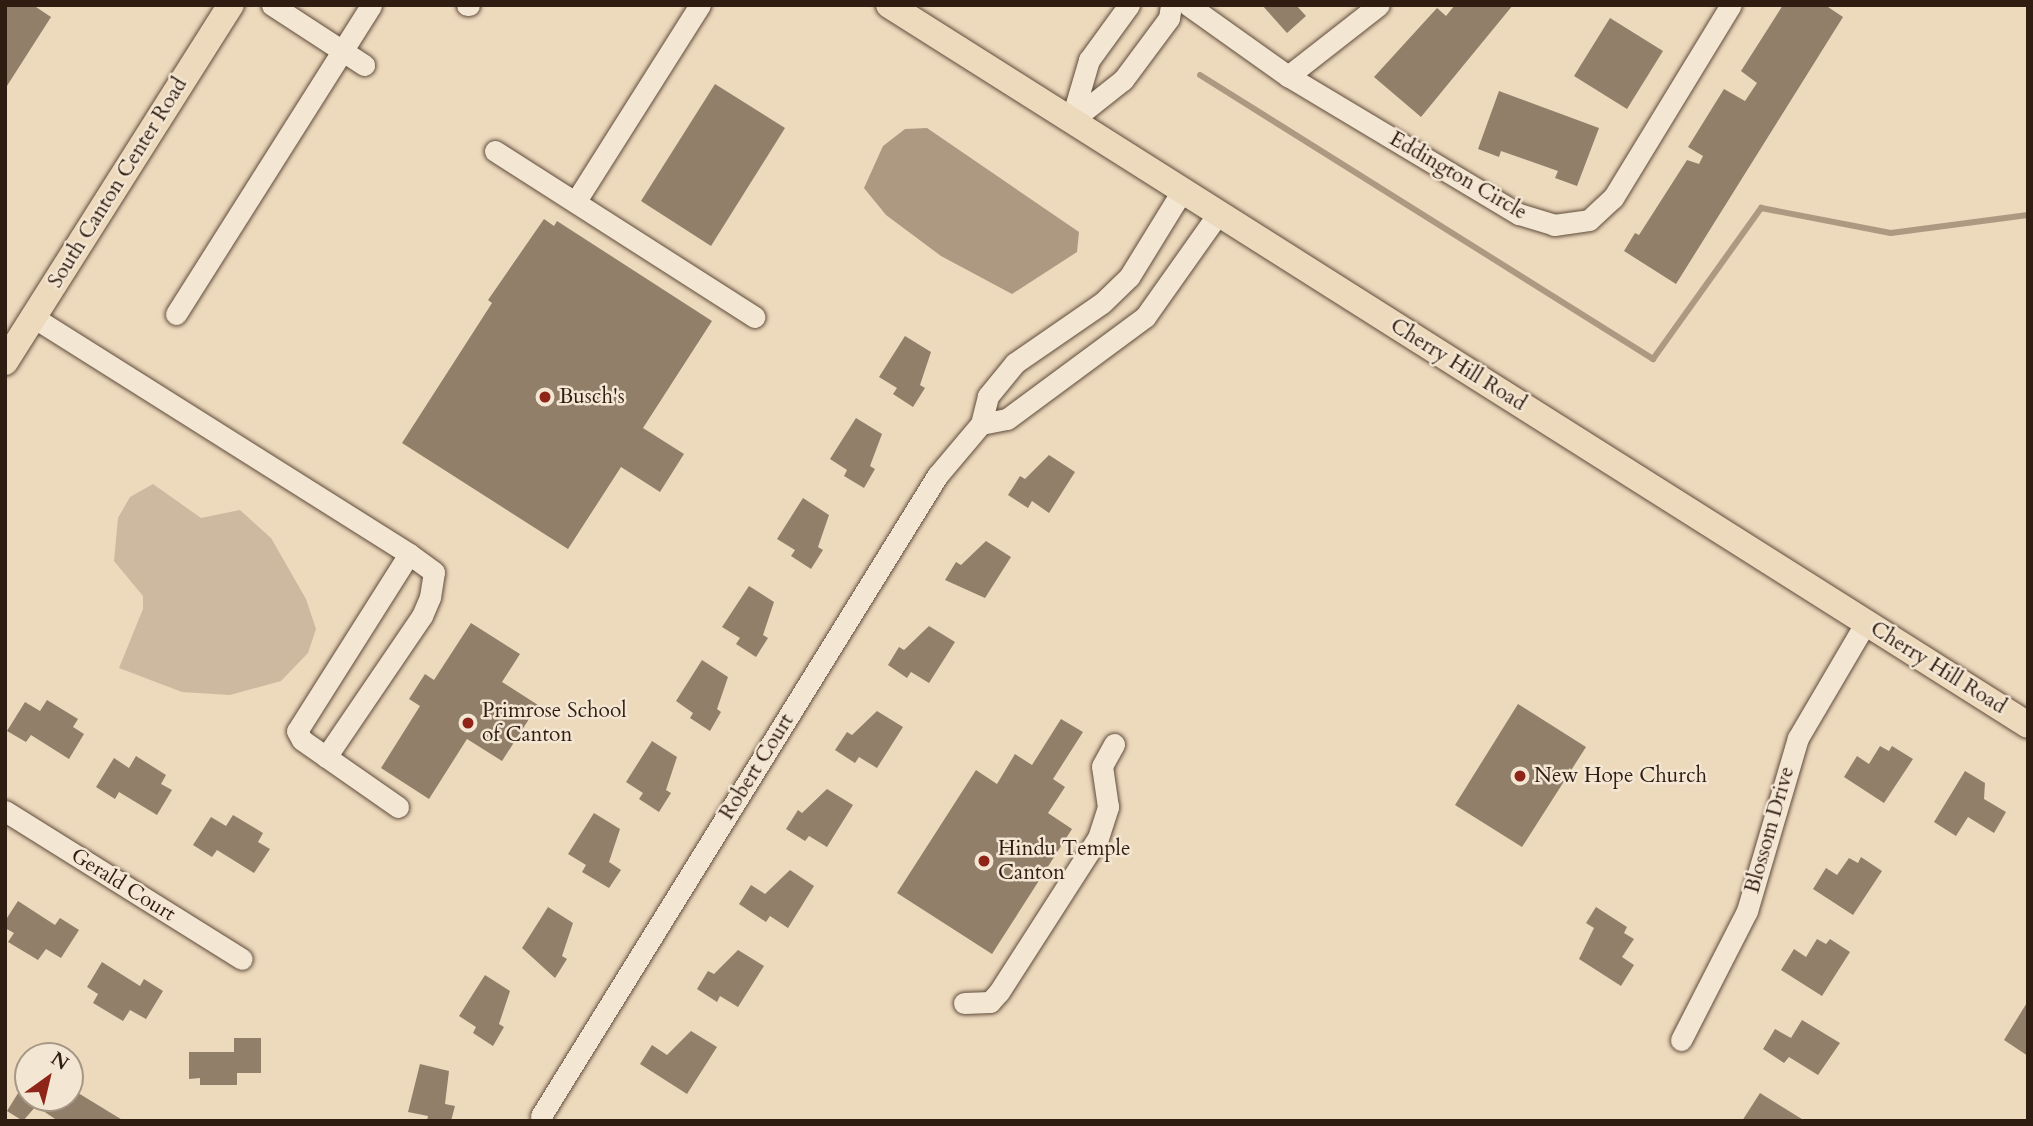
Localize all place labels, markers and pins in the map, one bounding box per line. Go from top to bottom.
place label: Busch's [559,384,625,410]
marker: Busch's [537,389,553,405]
place label: Primrose School of Canton [482,698,627,748]
marker: Primrose School of Canton [460,715,476,731]
place label: New Hope Church [1534,763,1707,789]
marker: New Hope Church [1512,768,1528,784]
place label: Hindu Temple Canton [998,836,1130,886]
marker: Hindu Temple Canton [976,853,992,869]

